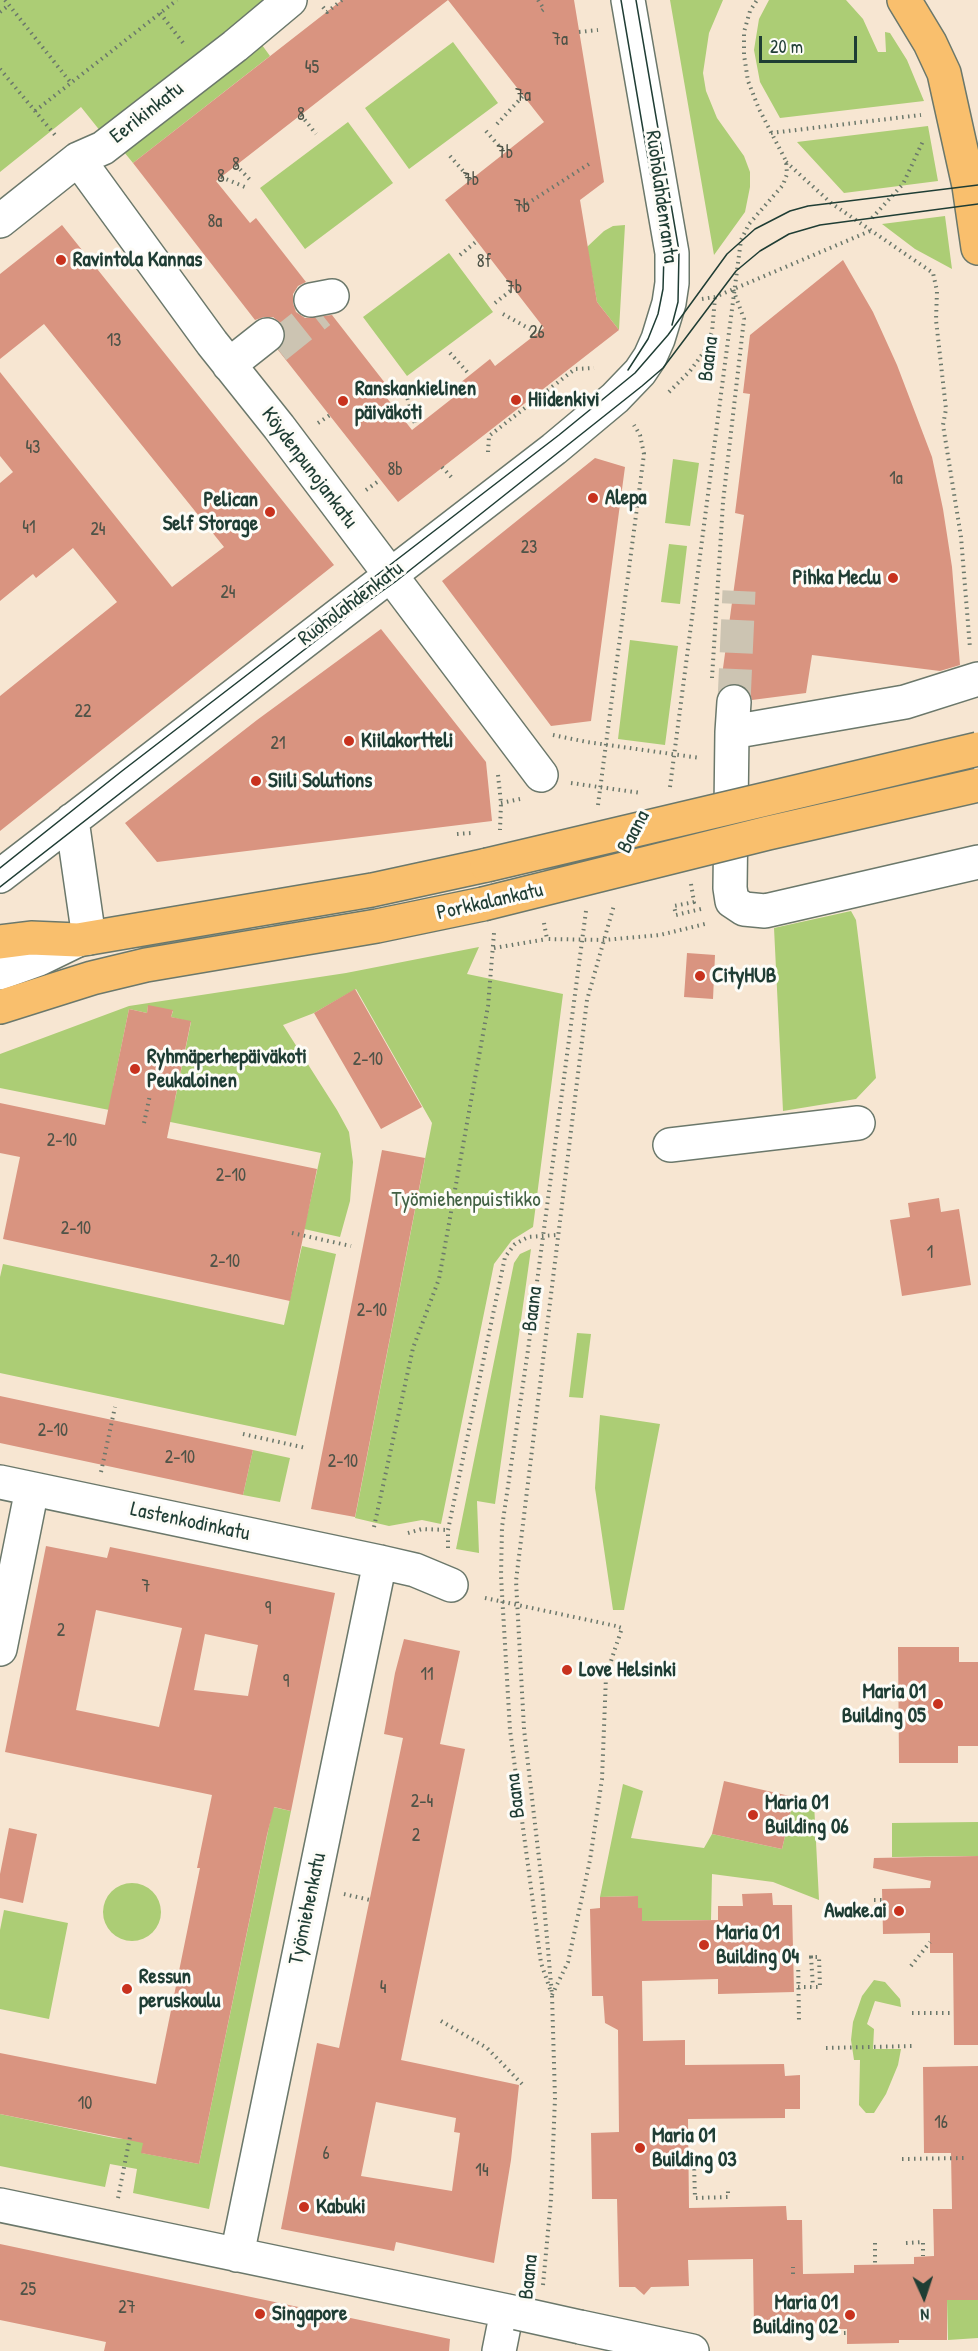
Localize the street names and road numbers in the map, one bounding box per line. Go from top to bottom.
street label: Eerikinkatu [105,77,189,149]
street label: Ruoholahdenranta [639,129,683,265]
street label: Baana [694,335,724,383]
street label: Köydenpunojankatu [255,403,363,533]
street label: Ruoholahdenkatu [294,556,408,652]
street label: Baana [612,806,656,858]
street label: Porkkalankatu [434,878,546,926]
street label: Baana [518,1285,548,1333]
street label: Lastenkodinkatu [128,1497,252,1547]
street label: Baana [501,1772,531,1820]
street label: Työmiehenkatu [284,1851,332,1967]
street label: Baana [514,2253,544,2301]

